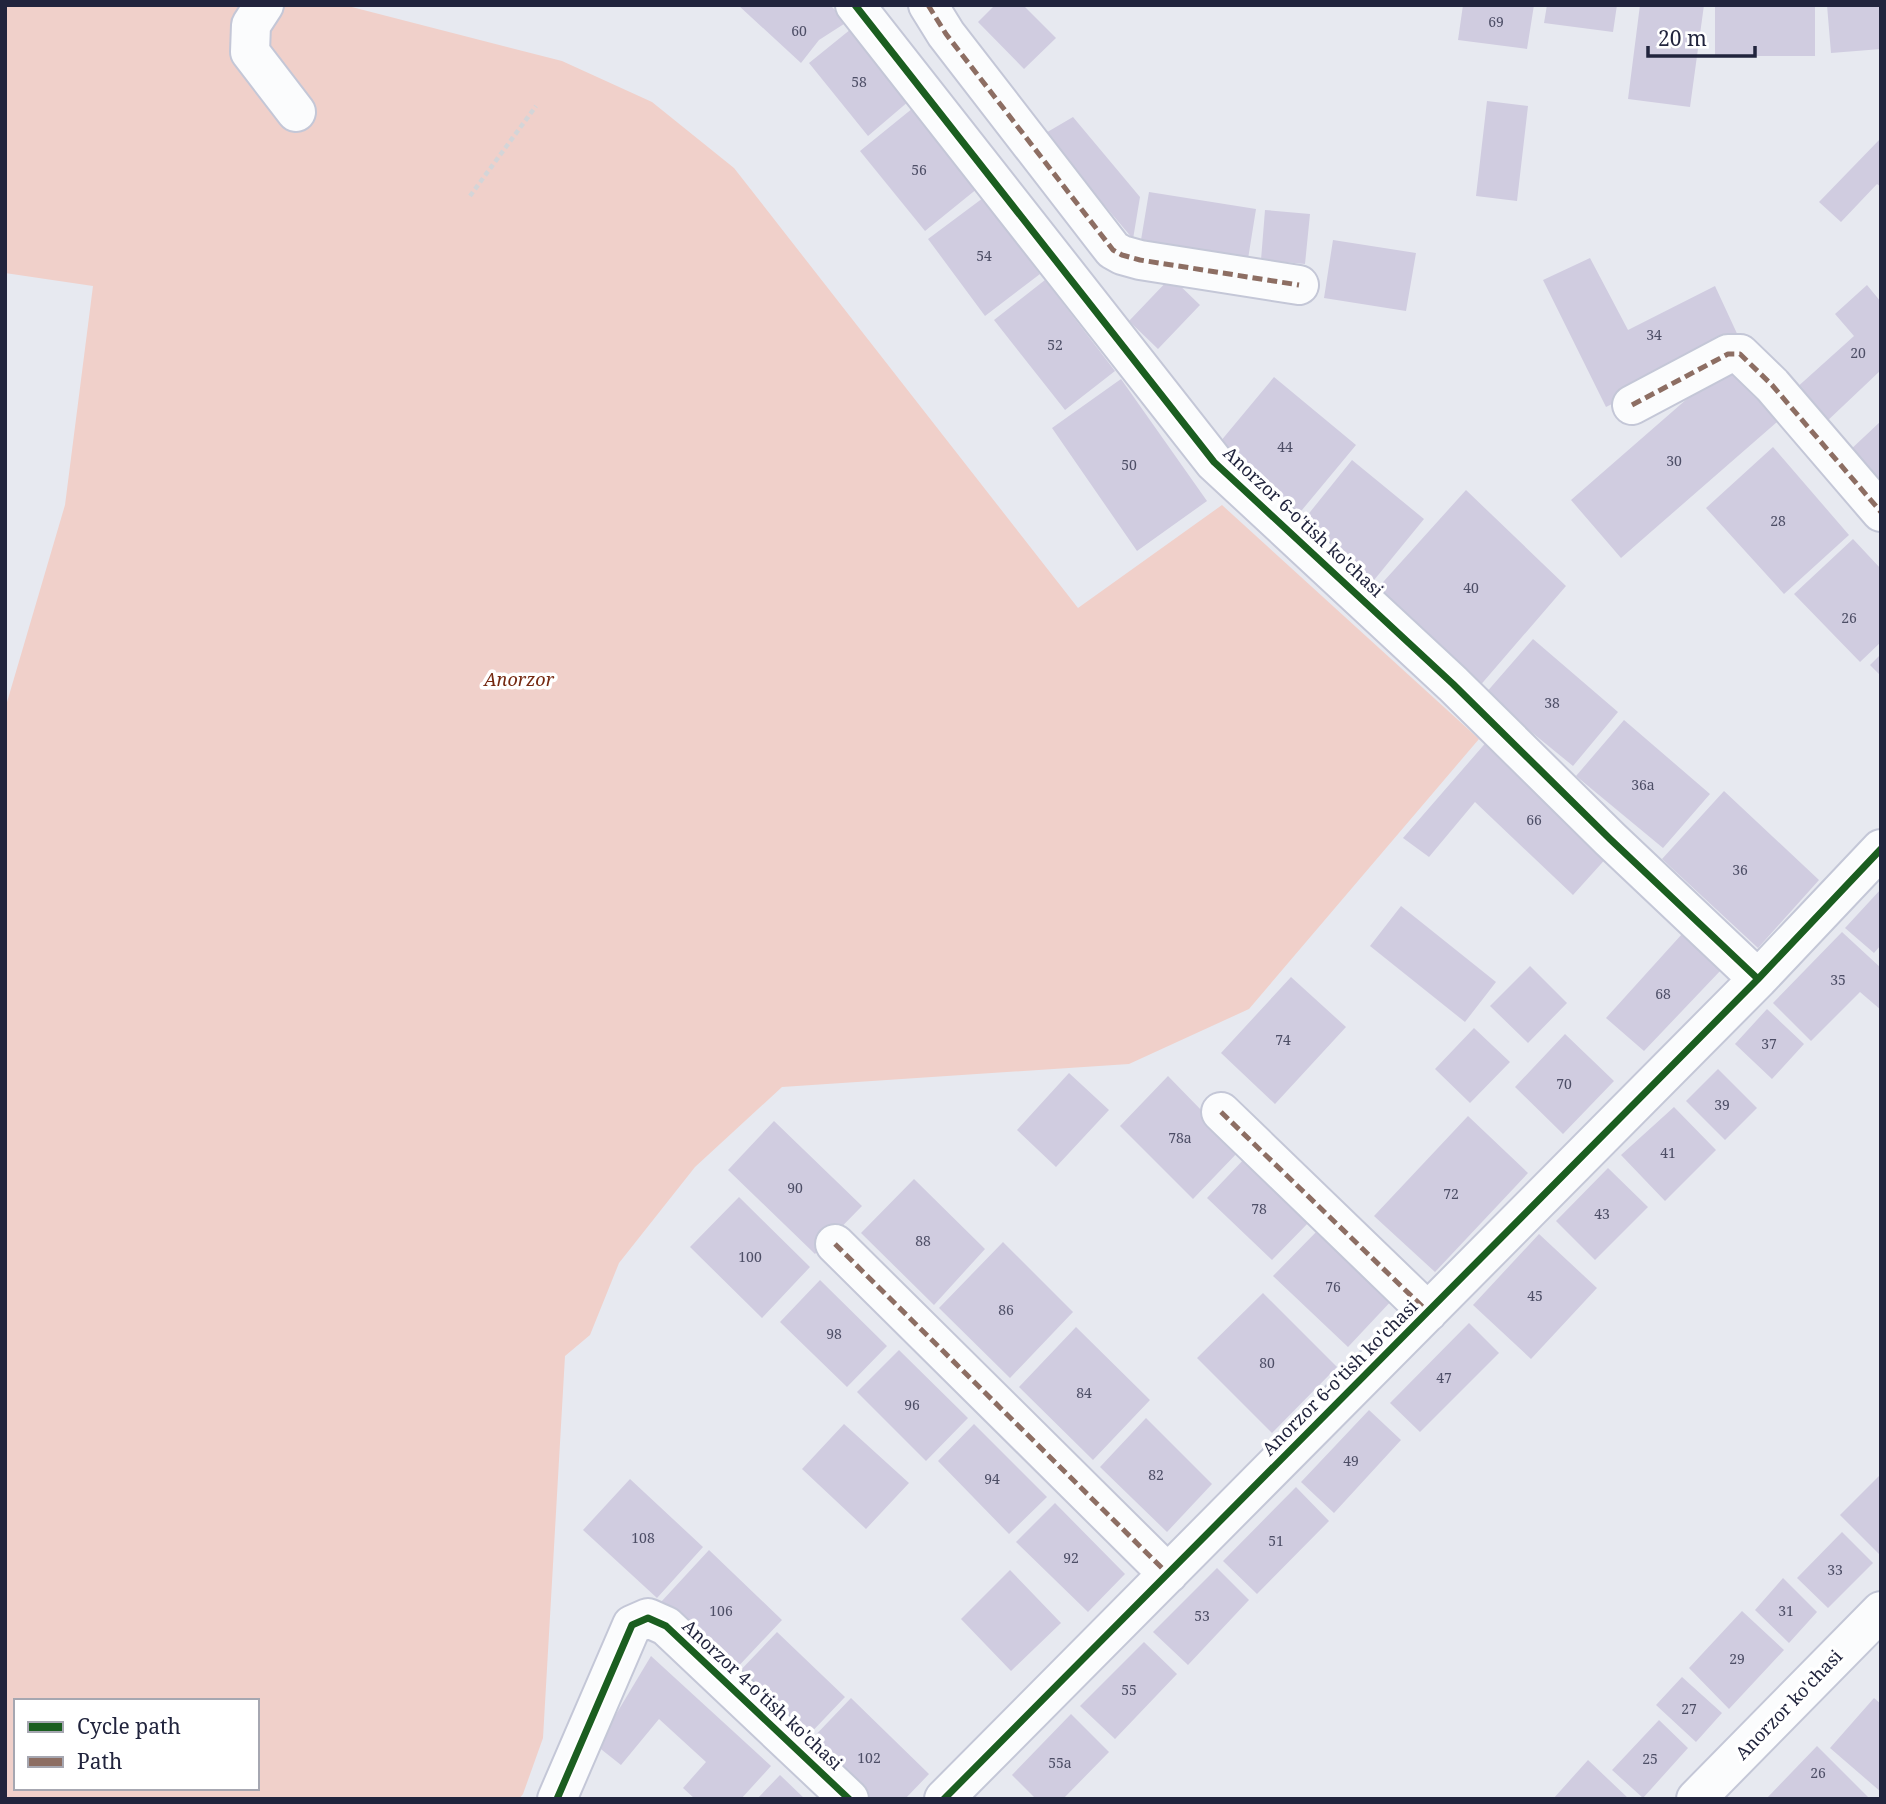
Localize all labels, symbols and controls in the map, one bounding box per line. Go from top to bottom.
house number: 69 [1488,12,1504,31]
scale bar [1648,14,1755,58]
house number: 60 [791,21,807,40]
text: 20 m [1658,24,1707,52]
house number: 58 [851,72,867,91]
house number: 56 [911,160,927,179]
house number: 54 [976,246,992,265]
house number: 34 [1646,325,1662,344]
house number: 52 [1047,335,1063,354]
house number: 20 [1850,343,1866,362]
house number: 44 [1277,437,1293,456]
street label: Anorzor 6-o'tish ko'chasi [1218,441,1389,602]
house number: 30 [1666,451,1682,470]
house number: 50 [1121,455,1137,474]
house number: 28 [1770,511,1786,530]
house number: 40 [1463,578,1479,597]
house number: 26 [1841,608,1857,627]
park label: Anorzor [482,667,555,691]
house number: 38 [1544,693,1560,712]
house number: 36а [1631,775,1655,794]
house number: 66 [1526,810,1542,829]
house number: 36 [1732,860,1748,879]
house number: 35 [1830,970,1846,989]
house number: 68 [1655,984,1671,1003]
house number: 74 [1275,1030,1291,1049]
house number: 37 [1761,1034,1777,1053]
house number: 70 [1556,1074,1572,1093]
house number: 39 [1714,1095,1730,1114]
house number: 78а [1168,1128,1192,1147]
house number: 41 [1660,1143,1676,1162]
house number: 90 [787,1178,803,1197]
house number: 72 [1443,1184,1459,1203]
house number: 78 [1251,1199,1267,1218]
house number: 43 [1594,1204,1610,1223]
house number: 88 [915,1231,931,1250]
house number: 100 [738,1247,762,1266]
house number: 76 [1325,1277,1341,1296]
house number: 45 [1527,1286,1543,1305]
street label: Anorzor 6-o'tish ko'chasi [1256,1294,1422,1460]
house number: 86 [998,1300,1014,1319]
house number: 98 [826,1324,842,1343]
house number: 80 [1259,1353,1275,1372]
house number: 47 [1436,1368,1452,1387]
house number: 84 [1076,1383,1092,1402]
house number: 96 [904,1395,920,1414]
house number: 49 [1343,1451,1359,1470]
house number: 82 [1148,1465,1164,1484]
house number: 94 [984,1469,1000,1488]
house number: 108 [631,1528,655,1547]
house number: 51 [1268,1531,1284,1550]
house number: 92 [1063,1548,1079,1567]
house number: 33 [1827,1560,1843,1579]
house number: 106 [709,1601,733,1620]
house number: 31 [1778,1601,1794,1620]
house number: 53 [1194,1606,1210,1625]
street label: Anorzor 4-o'tish ko'chasi [677,1614,848,1775]
street label: Anorzor ko'chasi [1730,1644,1847,1765]
house number: 29 [1729,1649,1745,1668]
house number: 55 [1121,1680,1137,1699]
legend [14,1699,259,1790]
house number: 27 [1681,1699,1697,1718]
text: Cycle path [77,1712,181,1740]
text: Path [77,1747,122,1775]
house number: 102 [857,1748,881,1767]
house number: 25 [1642,1749,1658,1768]
house number: 55а [1048,1753,1072,1772]
house number: 26 [1810,1763,1826,1782]

